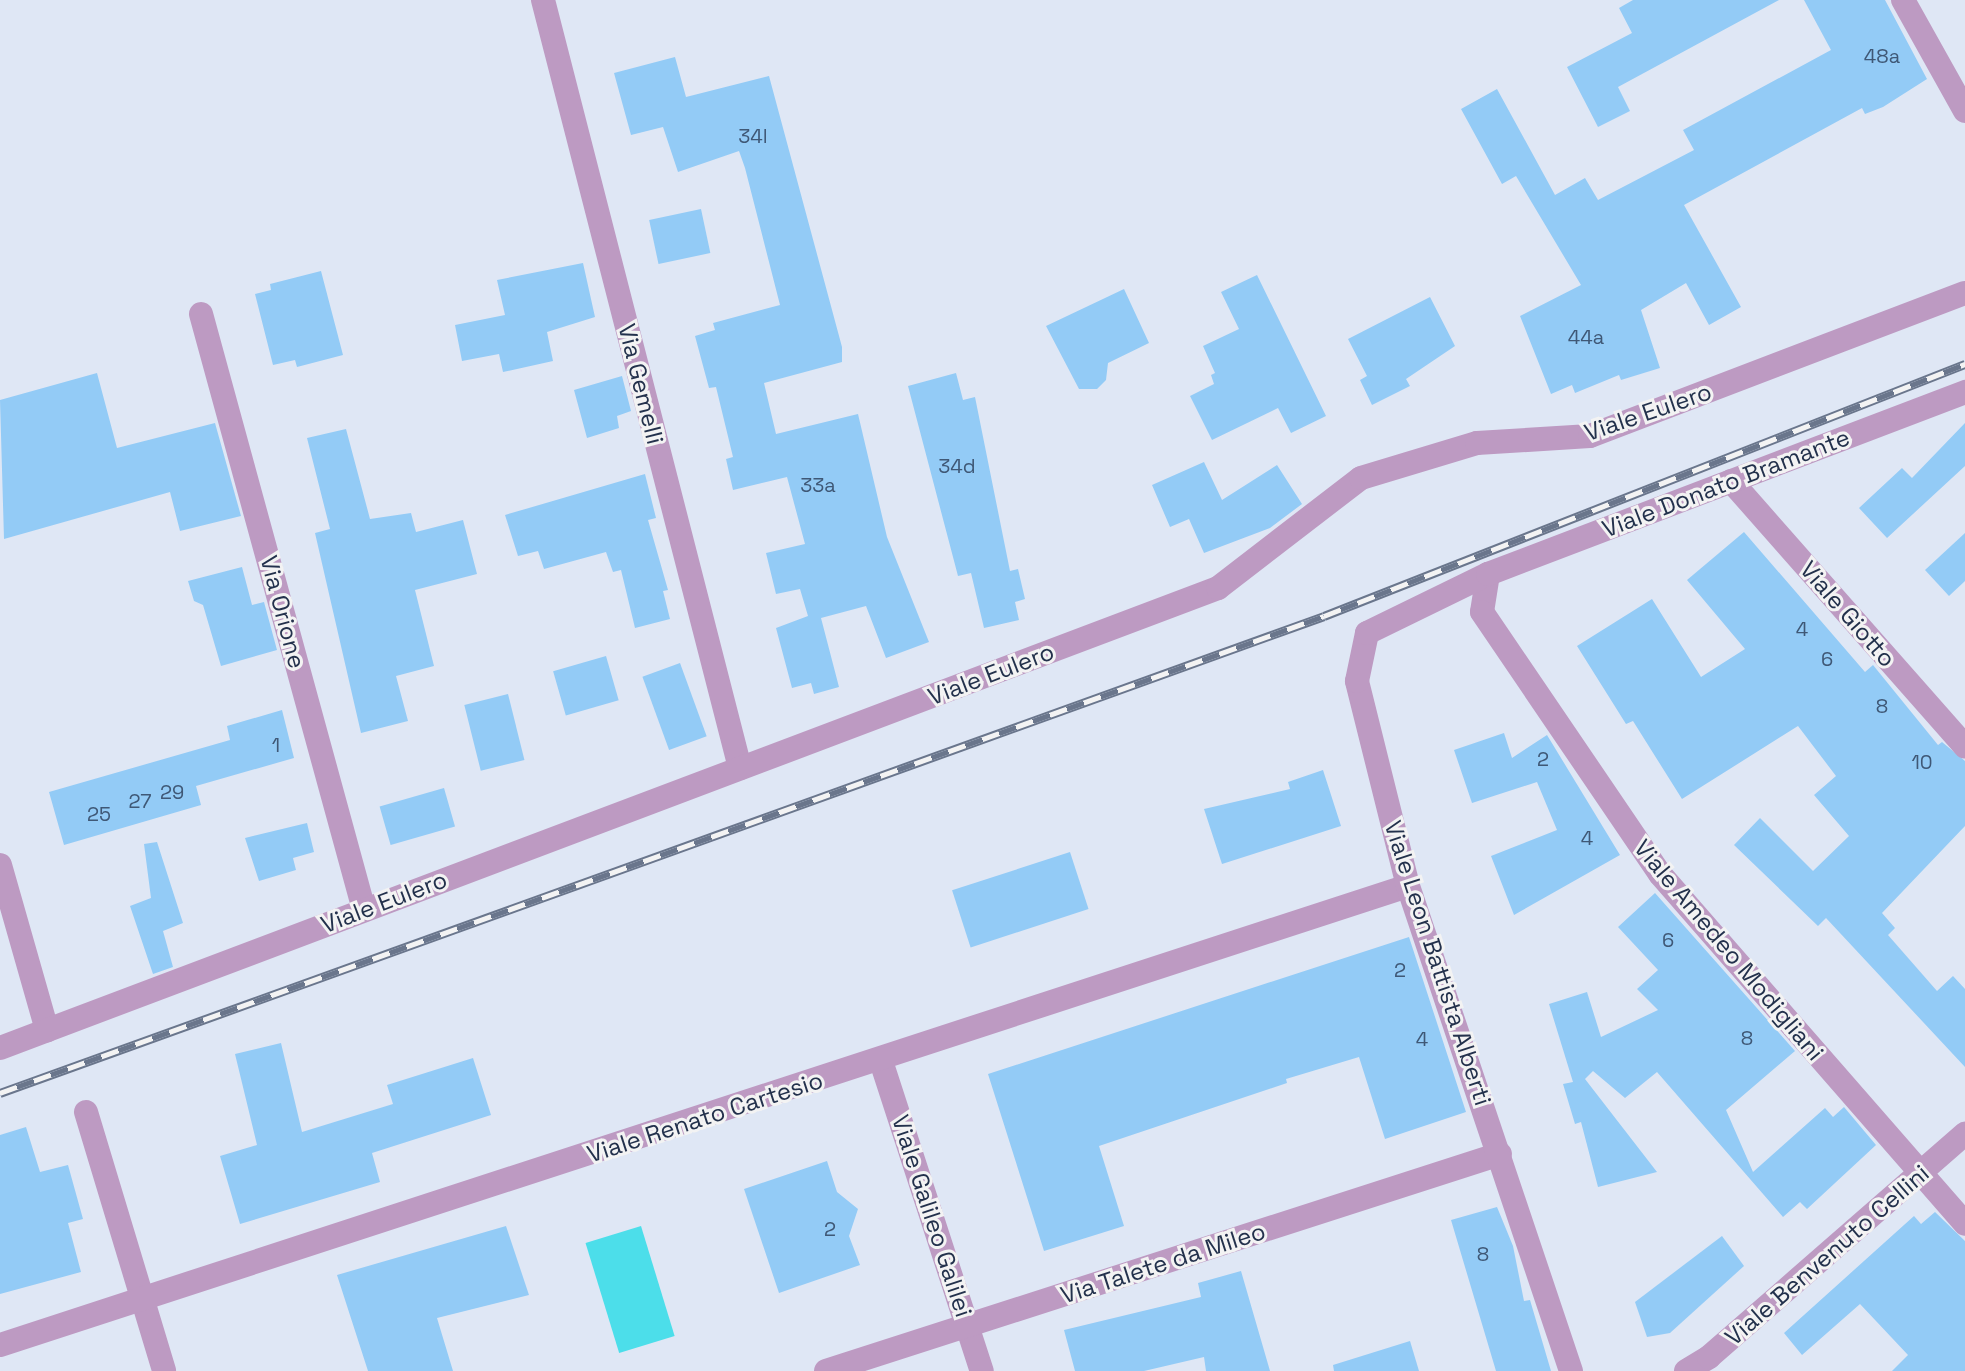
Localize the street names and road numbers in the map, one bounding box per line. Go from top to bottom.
street label: Via Gemelli [612,321,670,447]
street label: Viale Eulero [1581,377,1715,447]
street label: Viale Donato Bramante [1598,422,1854,544]
street label: Via Orione [254,553,312,671]
street label: Viale Giotto [1794,555,1902,673]
street label: Viale Eulero [924,637,1058,711]
street label: Viale Leon Battista Alberti [1378,817,1498,1109]
street label: Viale Amedeo Modigliani [1628,834,1830,1066]
street label: Viale Eulero [317,865,451,939]
street label: Viale Renato Cartesio [584,1065,826,1169]
street label: Viale Galileo Galilei [886,1111,978,1321]
street label: Viale Benvenuto Cellini [1719,1159,1935,1351]
street label: Via Talete da Mileo [1057,1216,1269,1310]

